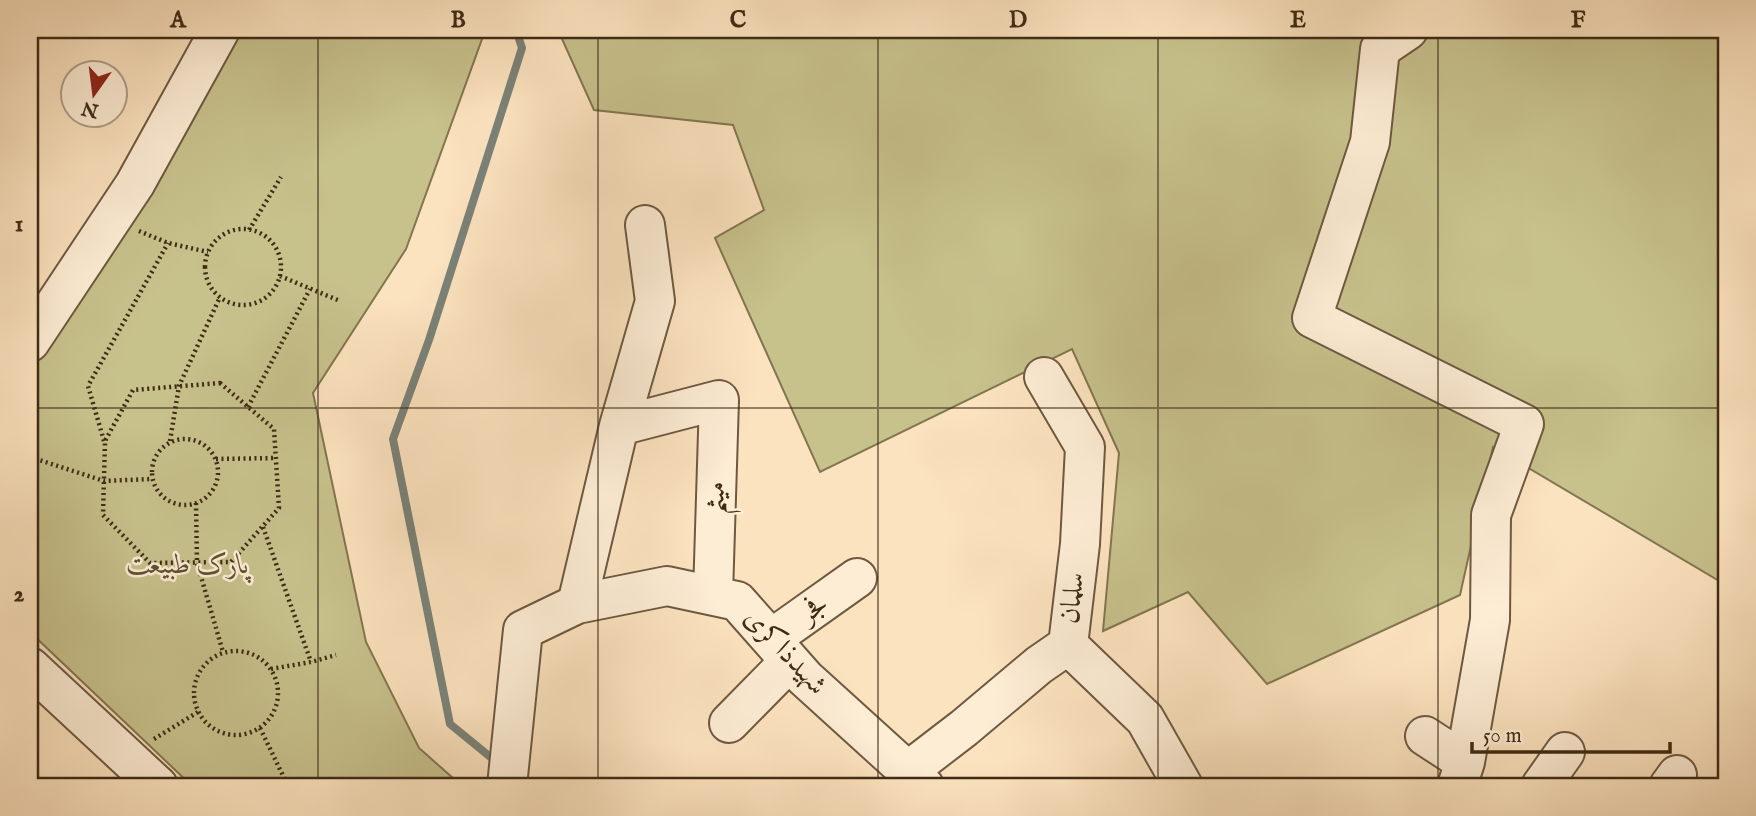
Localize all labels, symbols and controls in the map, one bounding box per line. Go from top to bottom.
text: A [169,6,187,35]
text: B [450,6,466,35]
text: C [730,6,747,35]
text: D [1009,6,1027,35]
text: E [1290,6,1306,35]
text: F [1571,6,1586,35]
north arrow [60,60,130,130]
text: N [79,95,102,122]
text: 1 [15,210,23,239]
street label: میثم [698,481,742,516]
park label: پارک طبیعت [127,548,252,584]
street label: سلمان [1052,570,1094,626]
text: 2 [14,580,25,609]
street label: فجر [790,587,835,633]
street label: شهیدذاکری [736,601,834,703]
scale bar [1472,711,1670,755]
text: 50 m [1483,723,1522,750]

